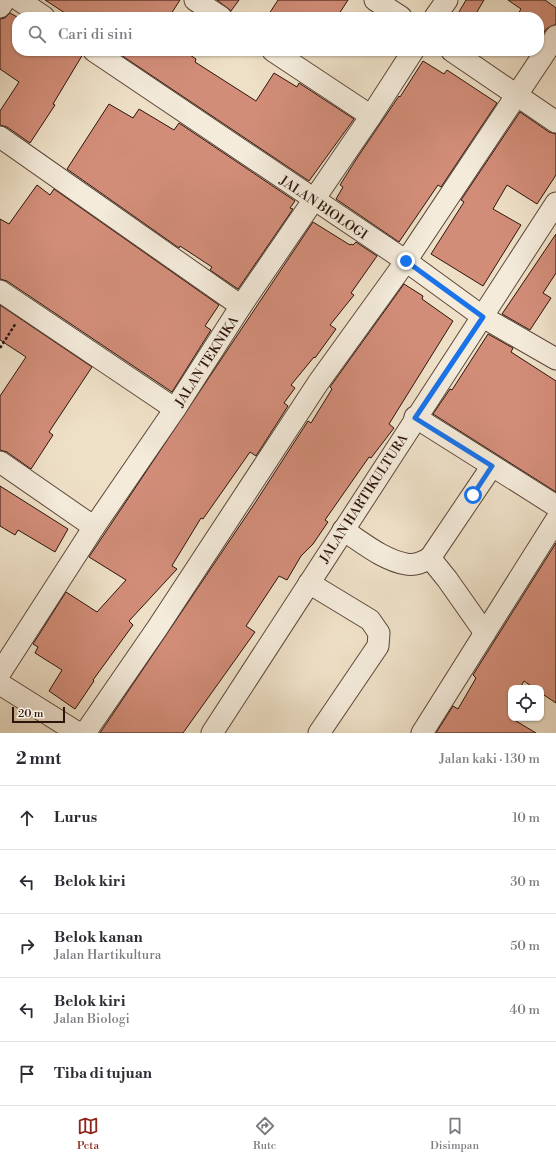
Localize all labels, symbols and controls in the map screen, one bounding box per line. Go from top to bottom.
search box [12,12,544,56]
icon: search [26,23,48,45]
text: Cari di sini [58,25,133,44]
street label: JALAN BIOLOGI [276,172,370,243]
route end [397,252,415,270]
street label: JALAN TEKNIKA [171,312,243,411]
street label: JALAN HARTIKULTURA [316,430,412,567]
route start [464,486,482,504]
map controls [508,685,544,721]
button: locate [508,685,544,721]
scale bar [12,705,65,724]
text: 20 m [18,707,43,721]
text: 2 mnt [16,748,61,770]
text: Jalan kaki · 130 m [439,751,540,767]
icon: ahead [16,807,38,829]
text: Lurus [54,808,97,827]
text: 10 m [512,810,540,826]
icon: left [16,871,38,893]
text: Belok kiri [54,872,125,891]
text: 30 m [510,874,540,890]
text: Belok kanan [54,928,143,947]
icon: right [16,935,38,957]
text: 50 m [510,938,540,954]
text: Jalan Hartikultura [54,947,161,963]
text: Belok kiri [54,992,125,1011]
icon: left [16,999,38,1021]
text: 40 m [510,1002,540,1018]
text: Jalan Biologi [54,1011,130,1027]
icon: arrive [16,1063,38,1085]
text: Tiba di tujuan [54,1064,152,1083]
tab: Peta [77,1115,99,1153]
tab: Rute [253,1115,276,1153]
tab: Disimpan [430,1115,479,1153]

